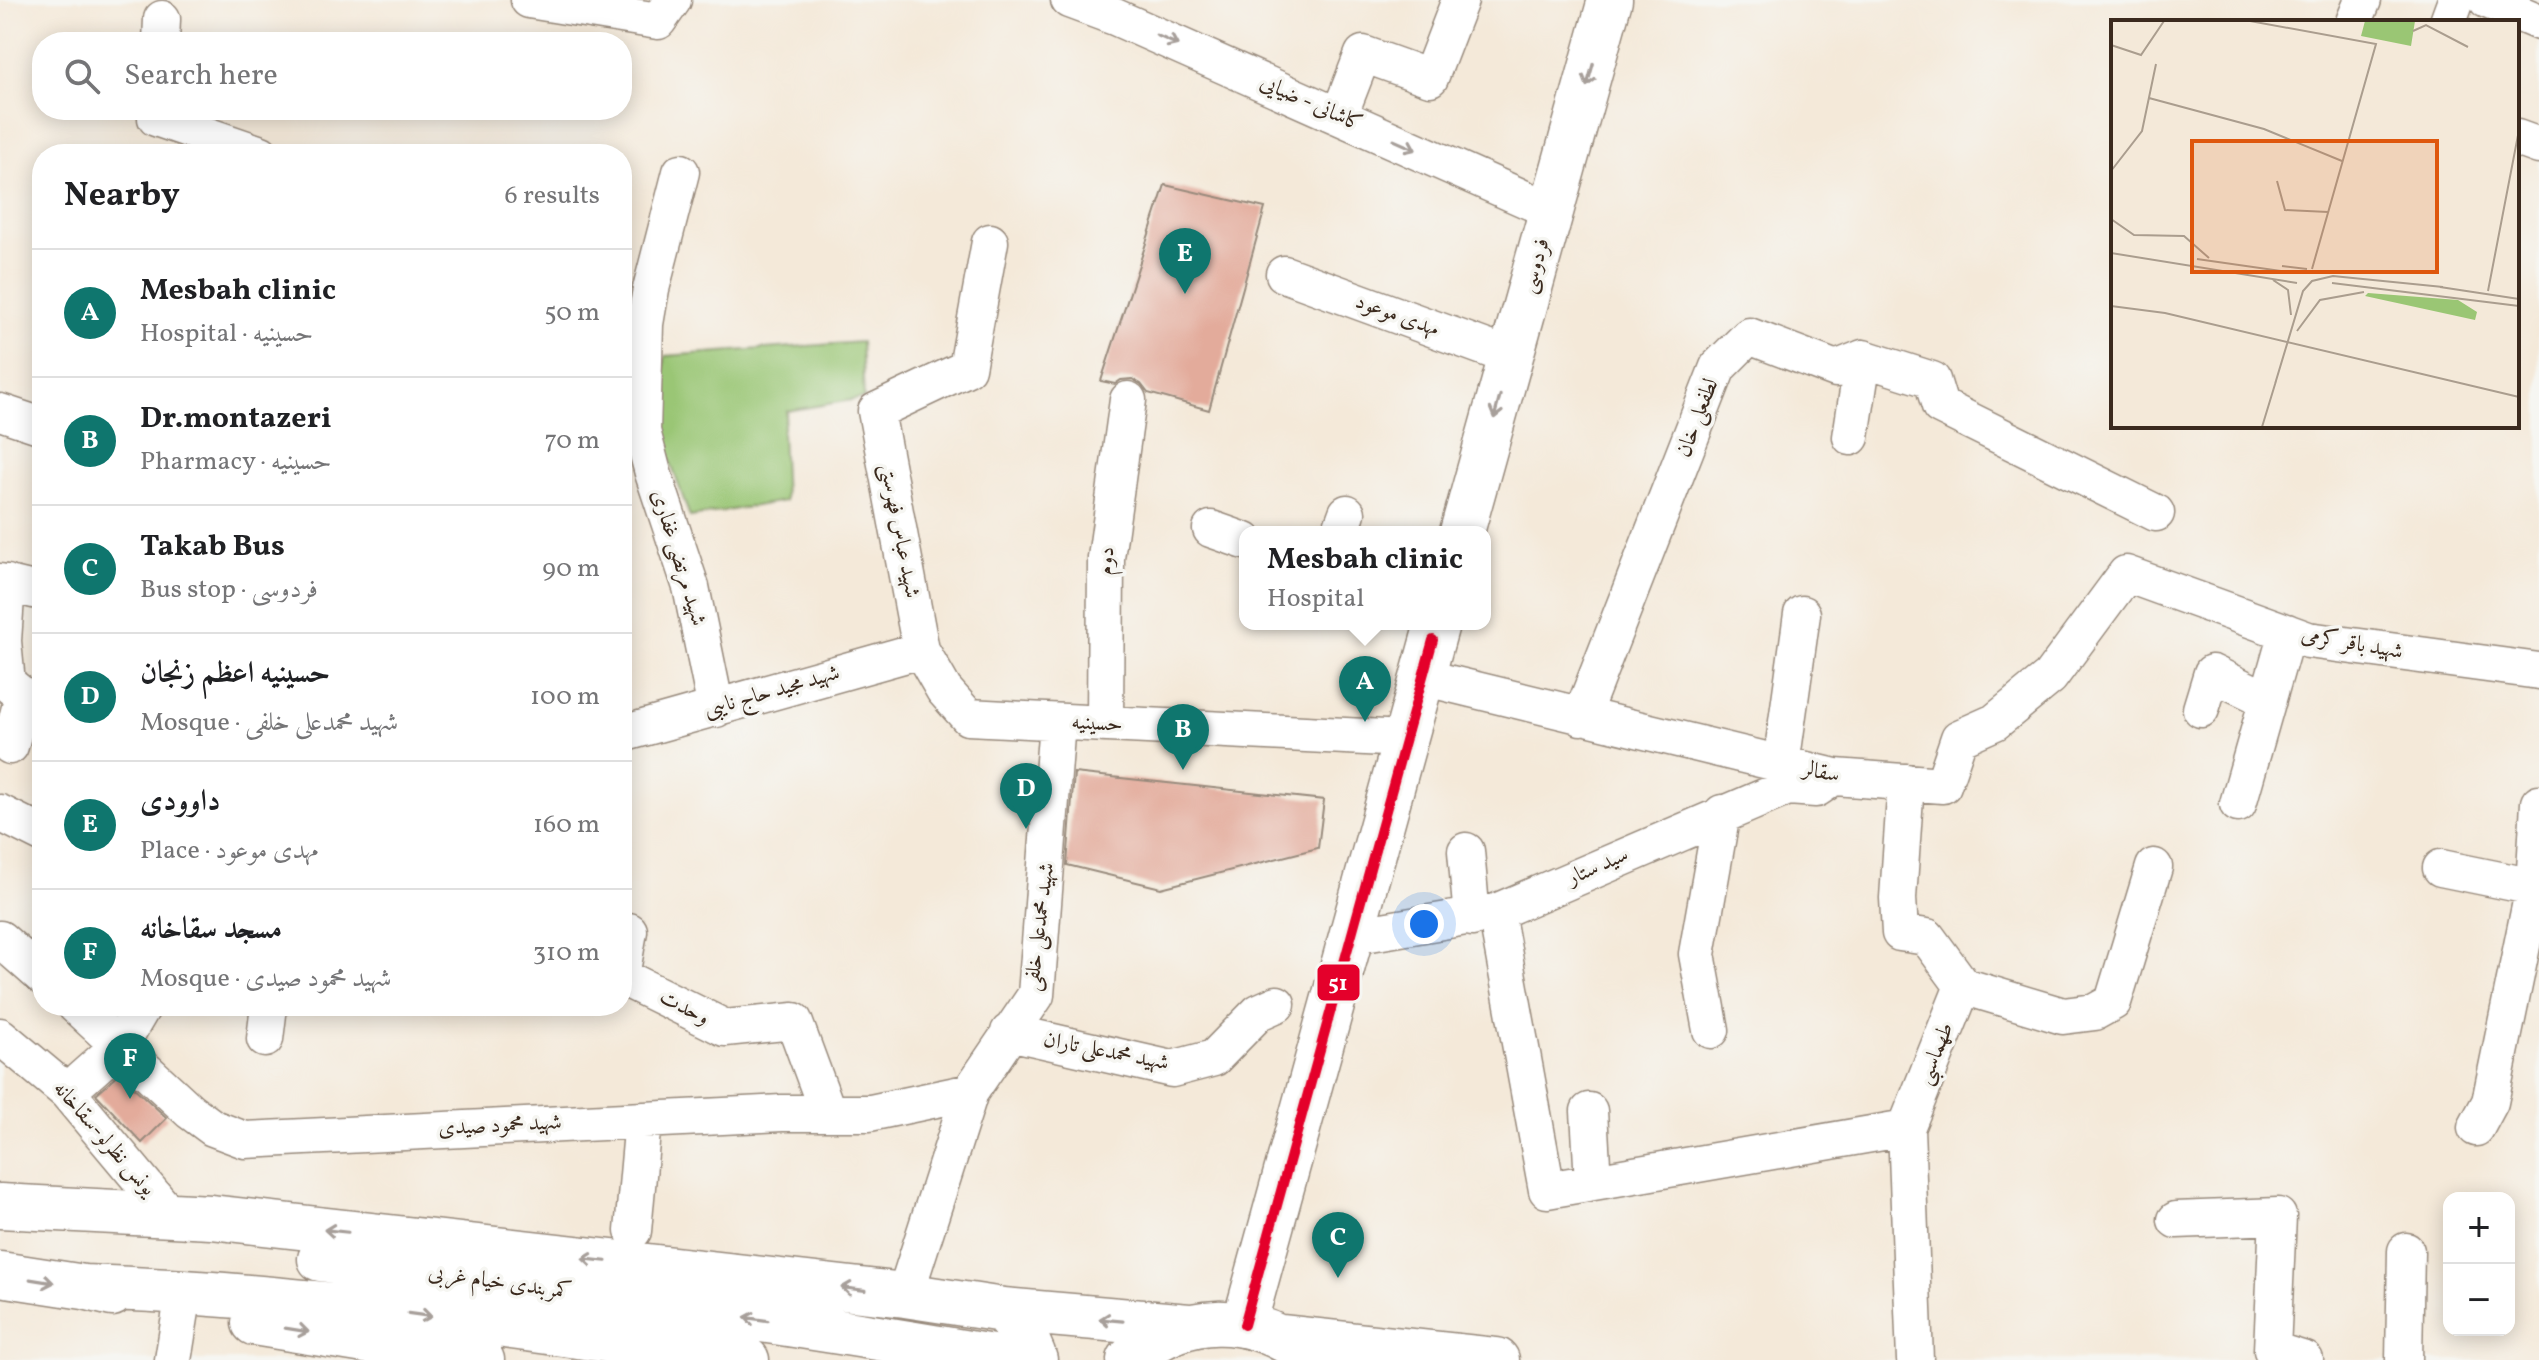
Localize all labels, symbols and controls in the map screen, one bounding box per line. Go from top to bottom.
inset map [2111,20,2519,428]
search box [32,32,632,120]
one-way arrow [1155,33,1179,48]
icon: search [60,54,104,98]
text: Search here [124,55,278,97]
one-way arrow [1581,62,1596,88]
street label: کاشانی - ضیایی [1255,68,1367,140]
one-way arrow [1392,139,1417,154]
text: Nearby [64,173,180,220]
text: 6 results [505,178,600,214]
pin: E [1159,228,1211,294]
street label: فردوسی [1513,235,1559,297]
text: Mesbah clinic [140,270,336,312]
street label: مهدی موعود [1351,287,1443,345]
text: A [81,295,99,331]
text: 50 m [544,295,600,331]
text: Hospital · حسینیه [140,316,313,352]
street label: لطفعلی خان [1669,374,1727,462]
one-way arrow [1489,393,1504,419]
text: Dr.montazeri [140,398,332,440]
text: B [81,423,99,459]
text: 70 m [545,423,600,459]
text: Pharmacy · حسینیه [140,444,332,480]
street label: شهید عباس فهرستی [871,461,927,601]
street label: شهید مرتضی غفاری [643,486,713,630]
text: Takab Bus [140,526,285,568]
popup [1239,526,1491,630]
text: Mesbah clinic [1267,539,1463,581]
street label: دوم [1091,546,1125,577]
text: C [82,551,98,587]
text: 90 m [542,551,600,587]
text: Bus stop · فردوسی [140,572,318,608]
text: Hospital [1267,581,1364,617]
street label: شهید باقر کرمی [2299,620,2405,668]
text: حسینیه اعظم زنجان [140,653,330,695]
pin: A [1339,656,1391,722]
street label: شهید مجید حاج نایبی [700,658,844,728]
text: D [80,679,100,715]
text: 100 m [530,679,600,715]
pin: B [1157,704,1209,770]
text: Mosque · شهید محمدعلی خلفی [140,705,398,741]
street label: حسینیه [1071,707,1123,741]
street label: سقالر [1798,754,1842,791]
pin: D [1000,763,1052,829]
text: داوودی [140,781,220,823]
text: E [82,807,98,843]
text: 160 m [533,807,600,843]
text: Place · مهدی موعود [140,833,318,869]
street label: سید ستار [1560,840,1634,895]
street label: شهید محمدعلی خلفی [1017,861,1063,993]
your location [1404,904,1444,944]
text: مسجد سقاخانه [140,909,282,951]
text: F [82,935,98,971]
text: 310 m [533,935,600,971]
text: Mosque · شهید محمود صیدی [140,961,391,997]
line badge: 51 [1316,963,1361,1002]
text: 51 [1328,969,1348,1000]
street label: وحدت [653,982,715,1034]
street label: طهماسبی [1909,1018,1963,1090]
street label: شهید محمدعلی تاران [1041,1025,1171,1079]
pin: F [104,1033,156,1099]
street label: یونس نظرلو-سقاخانه [45,1075,164,1205]
street label: شهید محمود صیدی [437,1107,563,1145]
map controls [2443,1192,2515,1336]
button: + [2443,1192,2515,1264]
pin: C [1312,1212,1364,1278]
one-way arrow [323,1224,350,1239]
one-way arrow [582,1252,608,1267]
street label: کمربندی خیام غربی [426,1258,574,1310]
button: − [2443,1264,2515,1336]
one-way arrow [29,1274,54,1289]
one-way arrow [840,1282,867,1297]
one-way arrow [407,1308,432,1323]
one-way arrow [744,1311,769,1326]
one-way arrow [1098,1312,1125,1327]
one-way arrow [284,1323,309,1338]

